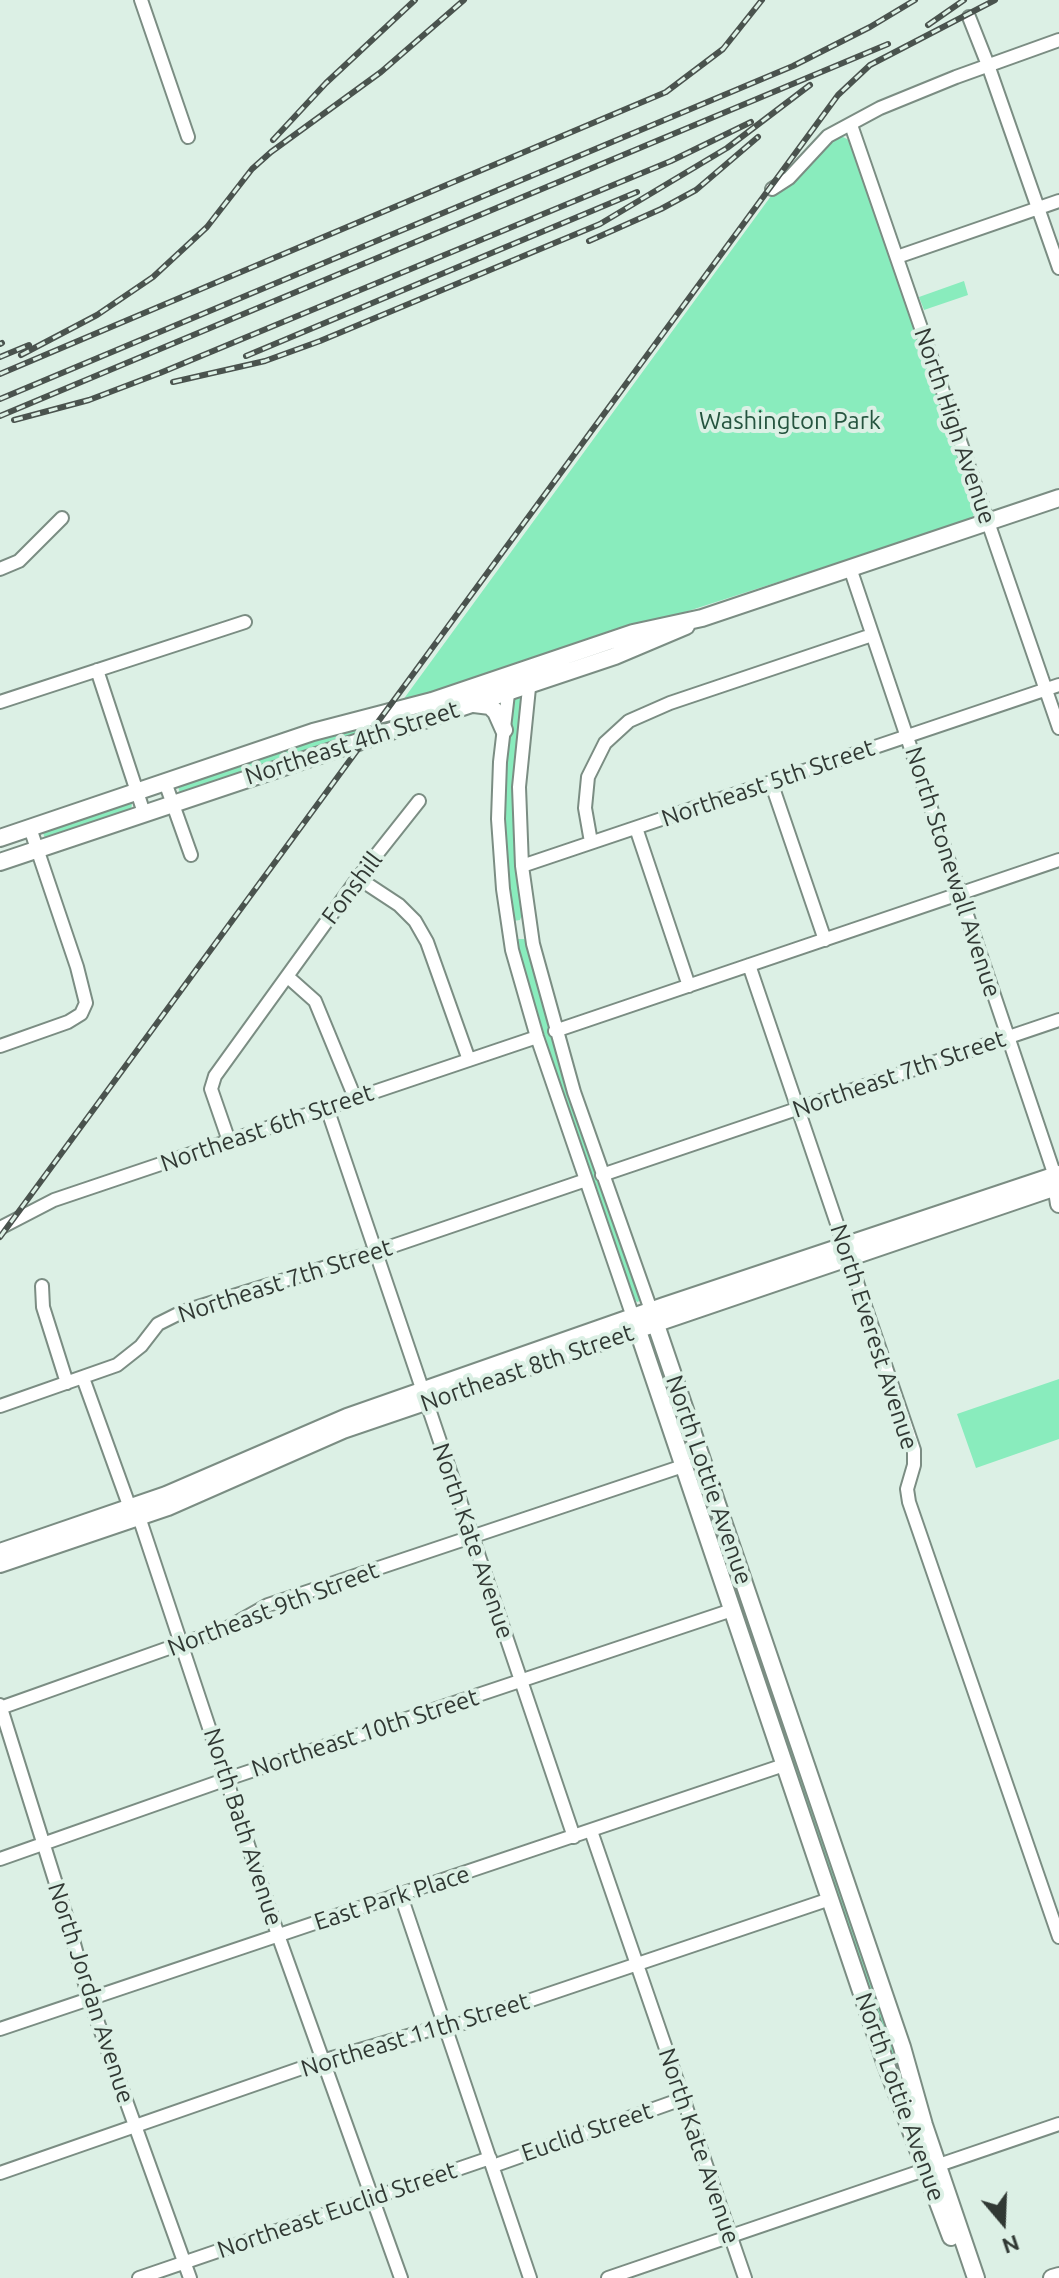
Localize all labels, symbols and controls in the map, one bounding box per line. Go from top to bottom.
street label: North High Avenue [908,324,1002,528]
park label: Washington Park [699,407,881,435]
street label: Northeast 4th Street [241,695,463,791]
street label: Northeast 5th Street [658,733,878,833]
street label: North Stonewall Avenue [899,743,1007,1001]
street label: Fonshill [316,846,388,930]
street label: Northeast 7th Street [789,1024,1009,1124]
street label: Northeast 6th Street [157,1078,377,1178]
street label: North Everest Avenue [824,1221,924,1453]
street label: Northeast 7th Street [174,1233,396,1329]
street label: Northeast 8th Street [417,1318,637,1418]
street label: North Lottie Avenue [660,1372,758,1588]
street label: North Kate Avenue [426,1439,520,1643]
street label: Northeast 9th Street [164,1556,382,1662]
street label: Northeast 10th Street [248,1683,482,1783]
street label: North Bath Avenue [197,1725,289,1929]
street label: East Park Place [311,1859,473,1937]
street label: North Jordan Avenue [42,1879,140,2107]
street label: Northeast 11th Street [297,1987,533,2083]
street label: North Lottie Avenue [849,1989,951,2205]
street label: North Kate Avenue [652,2044,746,2248]
street label: Euclid Street [518,2096,656,2168]
street label: Northeast Euclid Street [214,2155,460,2265]
north arrow [963,2182,1043,2262]
text: N [999,2231,1023,2260]

